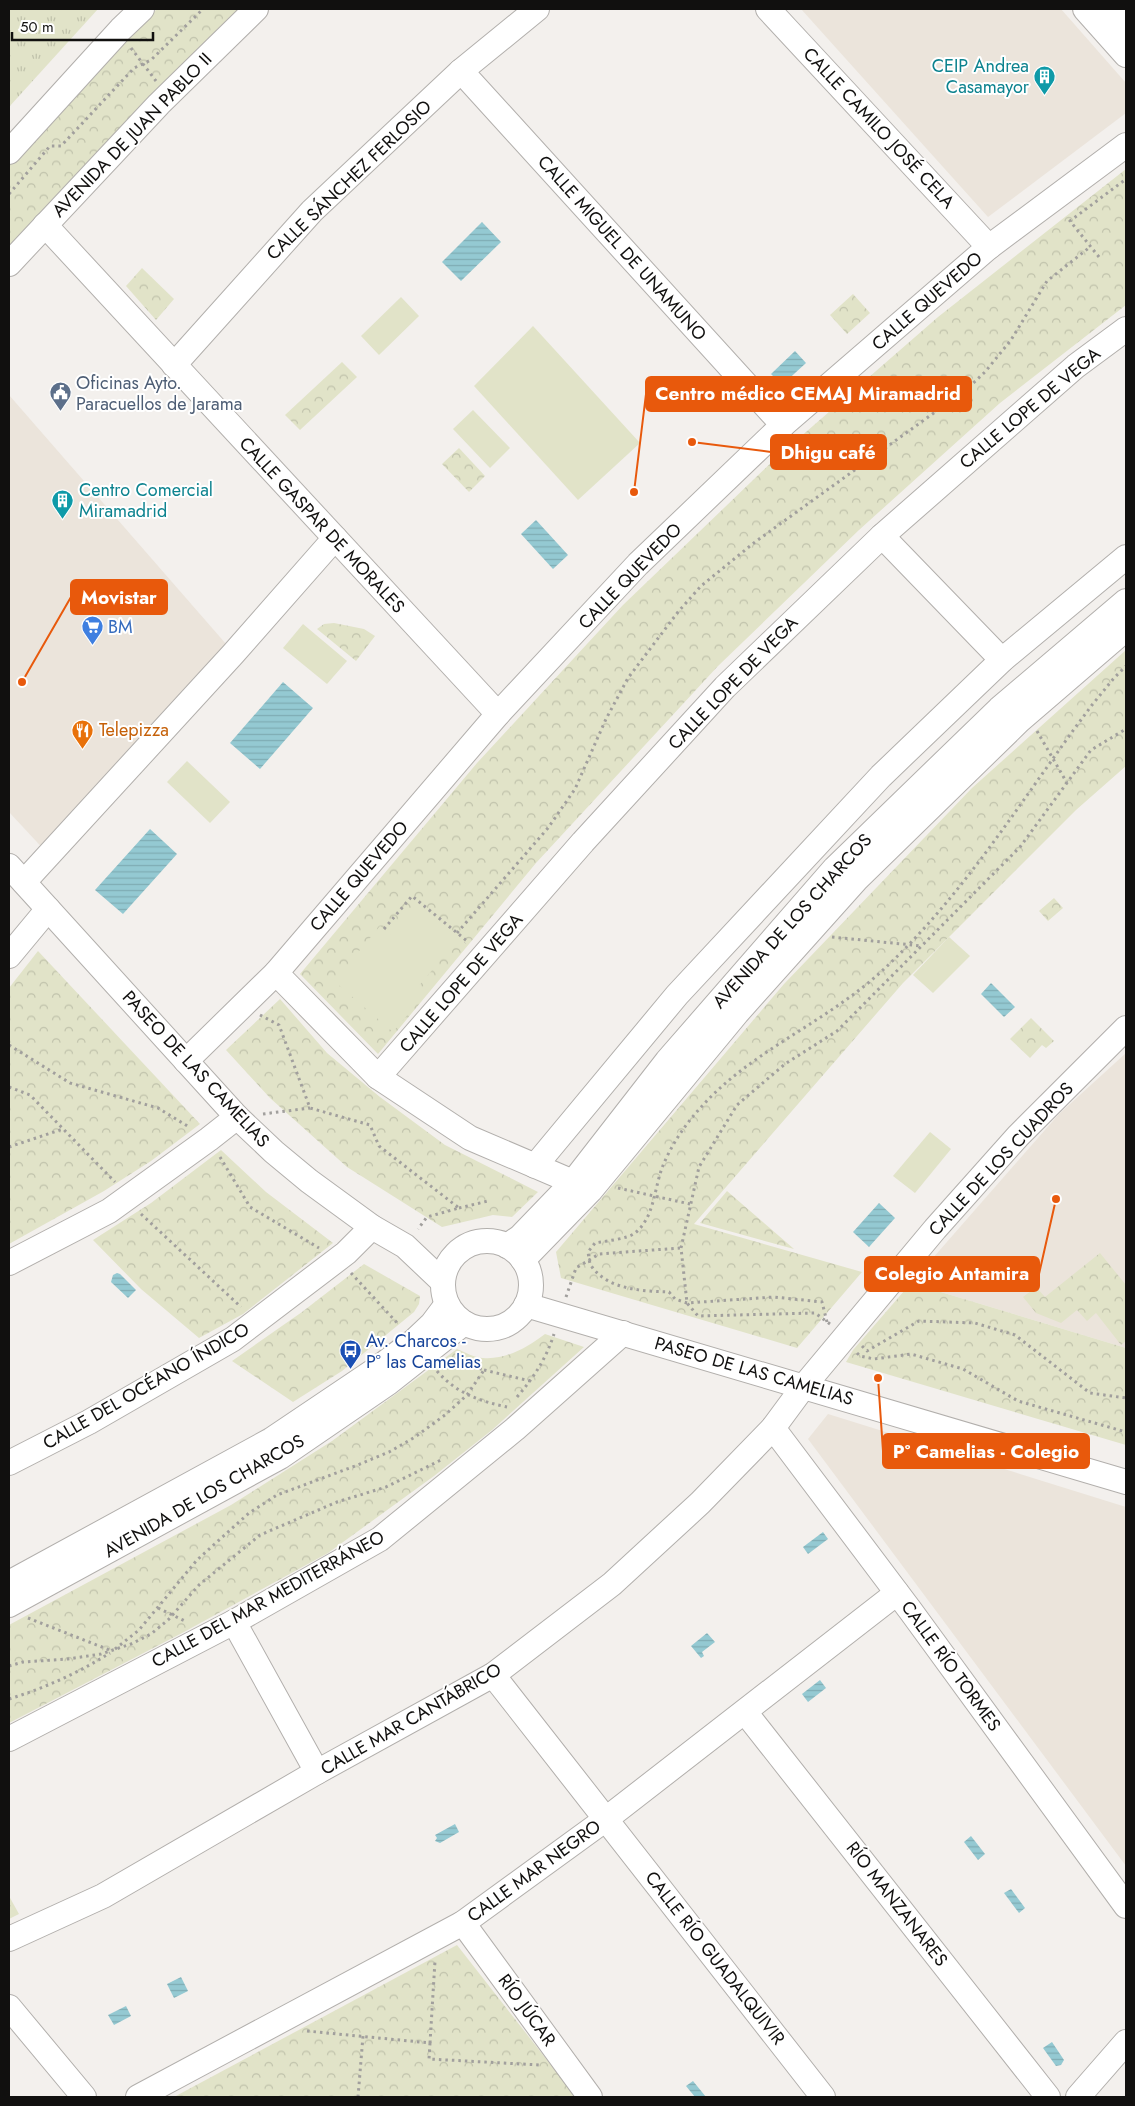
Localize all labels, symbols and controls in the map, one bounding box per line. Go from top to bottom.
scale bar [12,10,154,42]
text: 50 m [20,16,54,38]
street label: CALLE CAMILO JOSÉ CELA [797,42,961,214]
street label: AVENIDA DE JUAN PABLO II [46,47,218,223]
place label: CEIP Andrea Casamayor [932,53,1030,100]
building icon: CEIP Andrea Casamayor [1033,64,1057,95]
street label: CALLE SÁNCHEZ FERLOSIO [261,94,437,266]
street label: CALLE MIGUEL DE UNAMUNO [531,149,713,347]
street label: CALLE QUEVEDO [866,246,988,356]
street label: CALLE LOPE DE VEGA [954,341,1106,475]
place label: Oficinas Ayto. Paracuellos de Jarama [76,370,242,417]
callout: Centro médico CEMAJ Miramadrid [646,377,971,411]
text: Centro médico CEMAJ Miramadrid [655,380,961,407]
public building icon: Oficinas Ayto. Paracuellos de Jarama [48,381,72,412]
street label: CALLE GASPAR DE MORALES [233,431,411,619]
callout: Dhigu café [771,435,886,469]
text: Dhigu café [780,439,876,466]
place label: Centro Comercial Miramadrid [79,477,213,524]
building icon: Centro Comercial Miramadrid [51,488,75,519]
street label: CALLE QUEVEDO [572,517,688,635]
callout: Movistar [71,580,167,614]
text: Movistar [81,584,157,611]
street label: CALLE LOPE DE VEGA [662,610,804,756]
place label: BM [108,614,133,640]
supermarket icon: BM [80,615,104,646]
place label: Telepizza [99,717,169,743]
restaurant icon: Telepizza [71,718,95,749]
street label: CALLE QUEVEDO [304,815,414,937]
street label: AVENIDA DE LOS CHARCOS [706,828,878,1014]
street label: CALLE LOPE DE VEGA [393,908,529,1058]
street label: PASEO DE LAS CAMELIAS [116,985,276,1153]
street label: CALLE DE LOS CUADROS [923,1076,1079,1242]
callout: Colegio Antamira [865,1257,1039,1291]
text: Colegio Antamira [875,1260,1029,1287]
street label: CALLE DEL OCÉANO ÍNDICO [38,1316,254,1456]
place label: Av. Charcos - Pº las Camelias [366,1328,481,1375]
street label: PASEO DE LAS CAMELIAS [651,1330,857,1412]
bus stop icon: Av. Charcos - Pº las Camelias [338,1339,362,1370]
street label: AVENIDA DE LOS CHARCOS [99,1428,309,1564]
callout: Pº Camelias - Colegio [883,1434,1089,1468]
text: Pº Camelias - Colegio [893,1438,1079,1465]
street label: CALLE DEL MAR MEDITERRÁNEO [147,1524,389,1674]
street label: CALLE RÍO TORMES [895,1595,1007,1737]
street label: CALLE MAR CANTÁBRICO [316,1657,506,1781]
street label: CALLE MAR NEGRO [462,1814,606,1928]
street label: RÍO MANZANARES [840,1836,954,1972]
street label: CALLE RÍO GUADALQUIVIR [639,1866,791,2050]
street label: RÍO JÚCAR [492,1968,562,2052]

